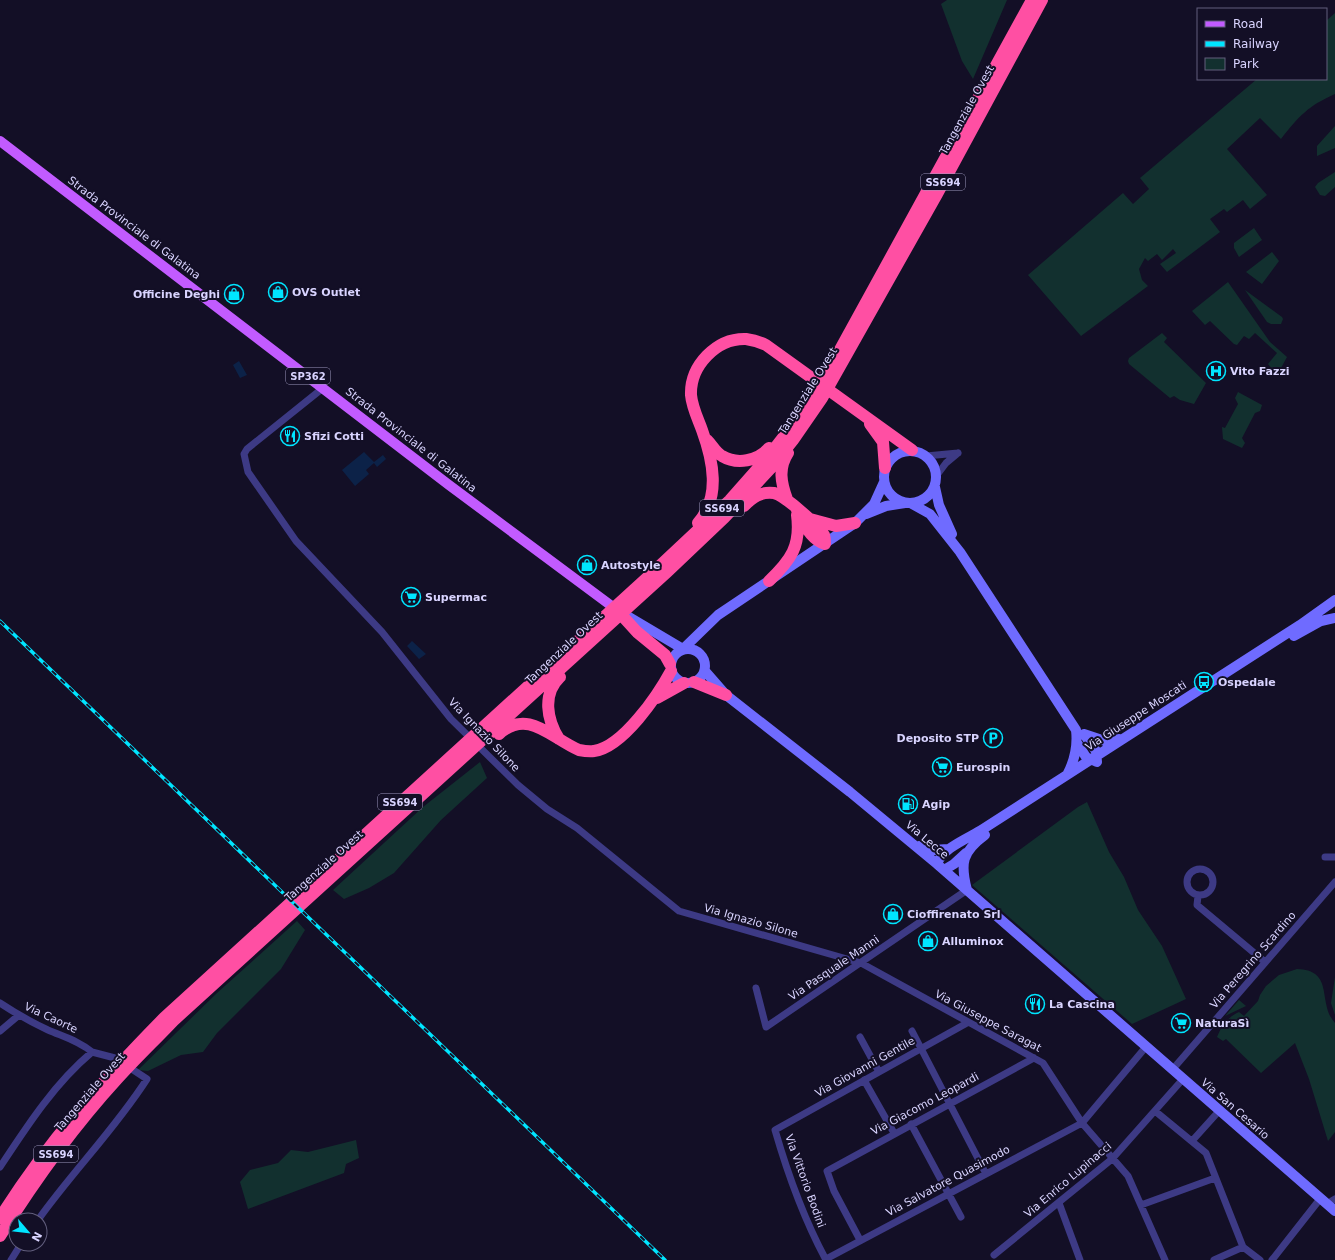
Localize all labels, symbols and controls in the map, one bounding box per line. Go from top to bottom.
legend [1197,8,1327,80]
text: Road [1233,17,1263,31]
text: Railway [1233,37,1279,51]
text: Park [1233,57,1259,71]
street label: Tangenziale Ovest [937,62,997,158]
street label: Strada Provinciale di Galatina [65,174,203,282]
road number: SS694 [921,174,965,190]
shop icon: OVS Outlet [267,281,289,303]
shop icon: Officine Deghi [223,283,245,305]
place label: OVS Outlet [292,286,360,299]
place label: Officine Deghi [133,288,220,301]
street label: Tangenziale Ovest [775,344,840,438]
hospital icon: Vito Fazzi [1205,360,1227,382]
place label: Vito Fazzi [1230,365,1290,378]
road number: SP362 [286,368,330,384]
street label: Strada Provinciale di Galatina [343,385,479,495]
restaurant icon: Sfizi Cotti [279,425,301,447]
place label: Sfizi Cotti [304,430,364,443]
road number: SS694 [700,500,744,516]
shop icon: Autostyle [576,554,598,576]
place label: Autostyle [601,559,660,572]
supermarket icon: Supermac [400,586,422,608]
place label: Supermac [425,591,487,604]
street label: Tangenziale Ovest [522,609,606,688]
bus stop icon: Ospedale [1193,671,1215,693]
place label: Ospedale [1218,676,1276,689]
street label: Via Giuseppe Moscati [1083,678,1189,754]
street label: Via Ignazio Silone [446,696,523,775]
parking icon: Deposito STP [982,727,1004,749]
place label: Deposito STP [897,732,979,745]
supermarket icon: Eurospin [931,756,953,778]
place label: Eurospin [956,761,1010,774]
fuel station icon: Agip [897,793,919,815]
road number: SS694 [378,794,422,810]
place label: Agip [922,798,950,811]
street label: Via Lecce [903,818,951,862]
street label: Tangenziale Ovest [282,827,366,905]
street label: Via Ignazio Silone [703,901,800,941]
shop icon: Cioffirenato Srl [882,903,904,925]
place label: Cioffirenato Srl [907,908,1001,921]
street label: Via Peregrino Scardino [1207,909,1299,1011]
shop icon: Alluminox [917,930,939,952]
street label: Via Pasquale Manni [786,933,882,1003]
place label: Alluminox [942,935,1004,948]
street label: Via Giuseppe Saragat [932,987,1044,1055]
restaurant icon: La Cascina [1024,993,1046,1015]
place label: La Cascina [1049,998,1115,1011]
street label: Via Caorte [22,1000,80,1036]
supermarket icon: NaturaSì [1170,1012,1192,1034]
place label: NaturaSì [1195,1017,1249,1030]
street label: Via Giovanni Gentile [813,1034,917,1100]
street label: Tangenziale Ovest [52,1049,128,1135]
street label: Via Giacomo Leopardi [869,1070,981,1138]
street label: Via San Cesario [1198,1076,1272,1142]
street label: Via Vittorio Bodini [782,1133,828,1229]
street label: Via Enrico Lupinacci [1022,1140,1114,1220]
street label: Via Salvatore Quasimodo [884,1143,1012,1219]
road number: SS694 [34,1146,78,1162]
north arrow [8,1212,48,1252]
text: N [28,1229,44,1244]

